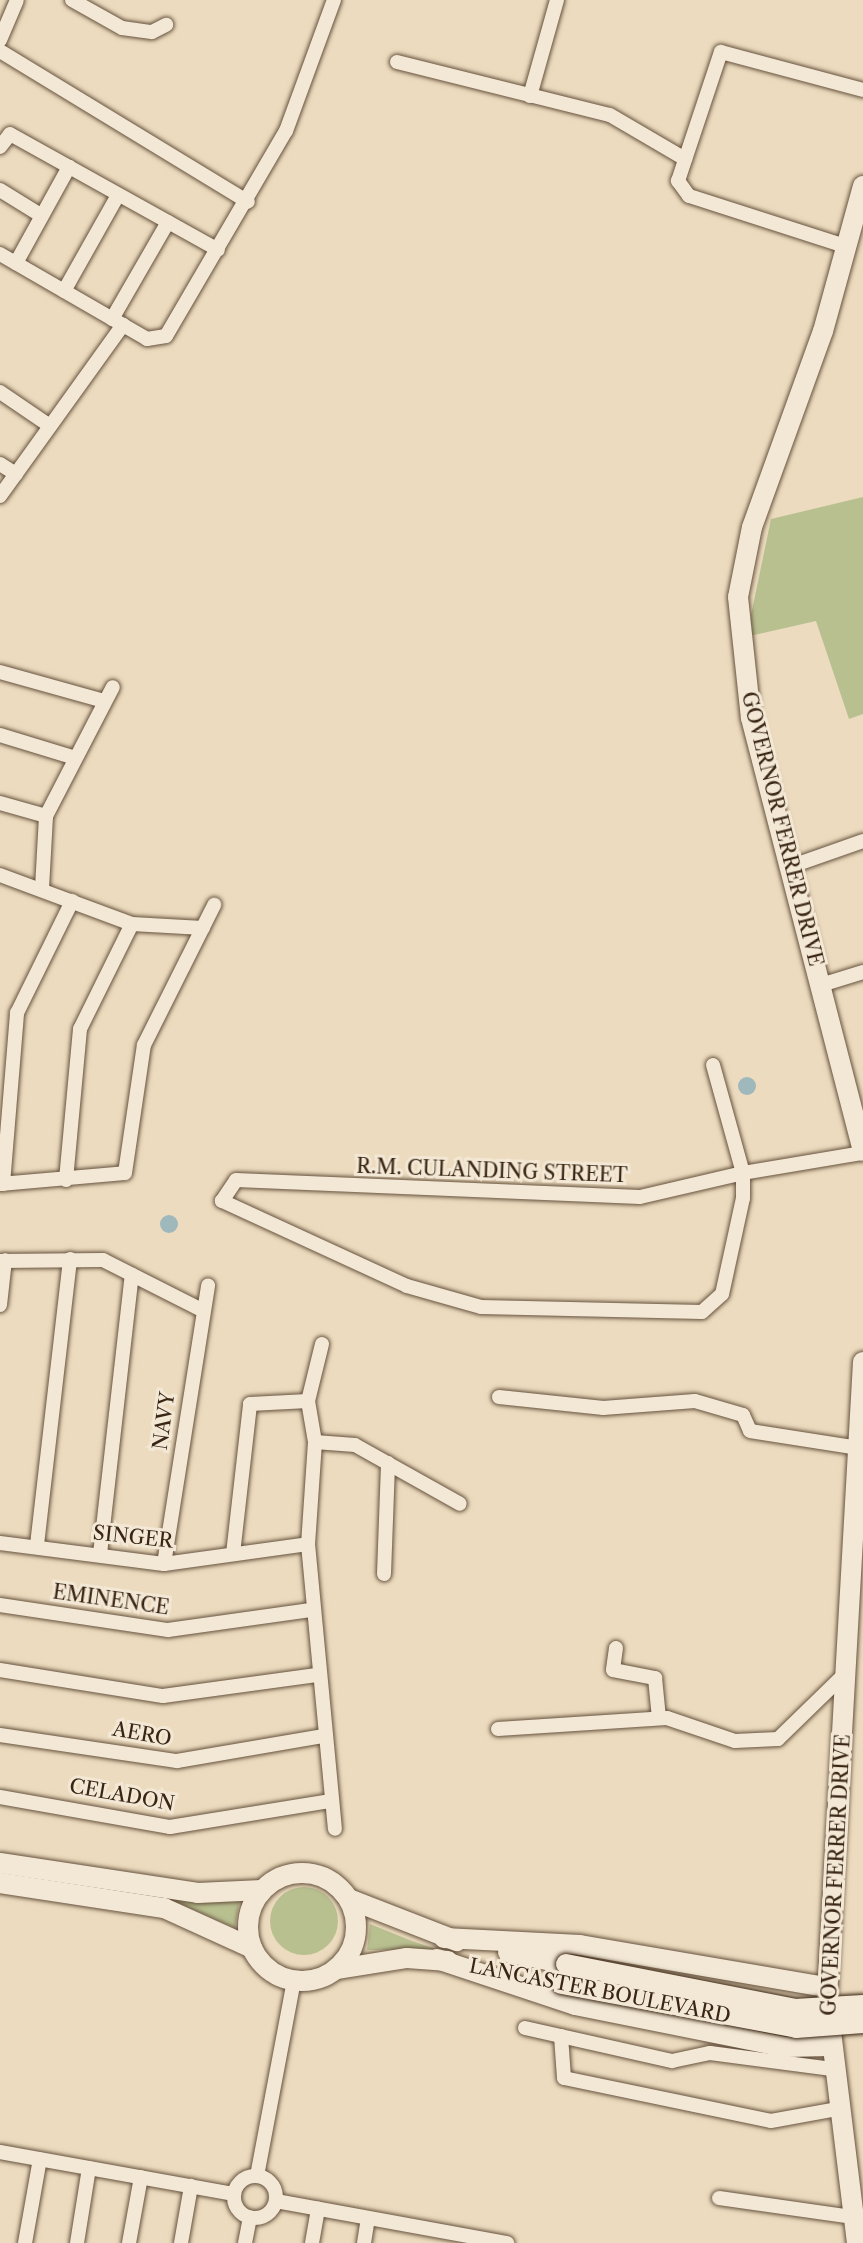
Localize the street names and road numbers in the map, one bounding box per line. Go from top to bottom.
street label: GOVERNOR FERRER DRIVE [736,688,828,970]
street label: R.M. CULANDING STREET [356,1154,628,1188]
street label: NAVY [148,1391,180,1451]
street label: SINGER [92,1521,174,1553]
street label: EMINENCE [51,1580,171,1620]
street label: AERO [111,1717,173,1751]
street label: GOVERNOR FERRER DRIVE [817,1733,855,2017]
street label: CELADON [68,1774,176,1816]
street label: LANCASTER BOULEVARD [467,1954,733,2028]

